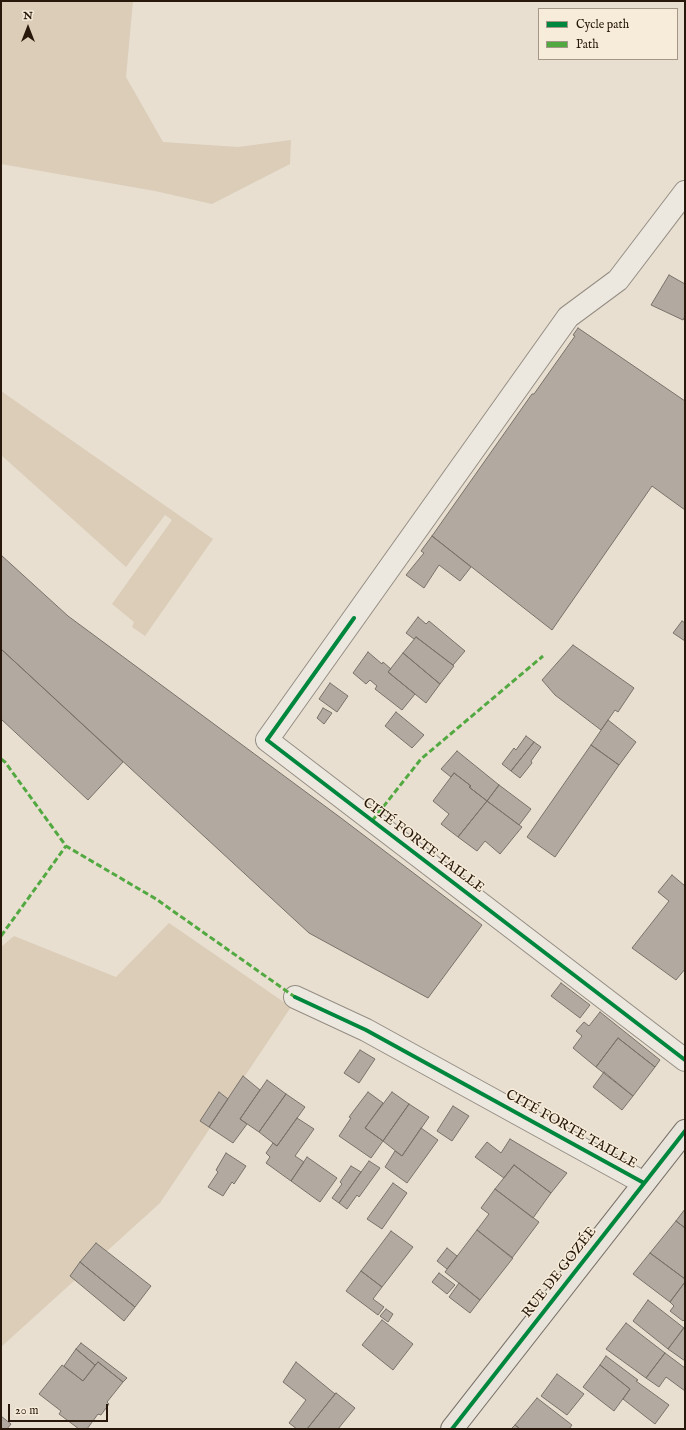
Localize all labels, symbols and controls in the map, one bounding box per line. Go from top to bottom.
north arrow [8,8,48,48]
legend [538,8,678,60]
text: N [23,9,33,23]
text: Cycle path [576,17,629,32]
text: Path [576,37,599,52]
street label: CITÉ FORTE TAILLE [359,795,487,897]
street label: CITÉ FORTE TAILLE [502,1087,640,1173]
street label: RUE DE GOZÉE [519,1224,601,1322]
scale bar [10,1396,110,1422]
text: 20 m [15,1403,38,1418]

